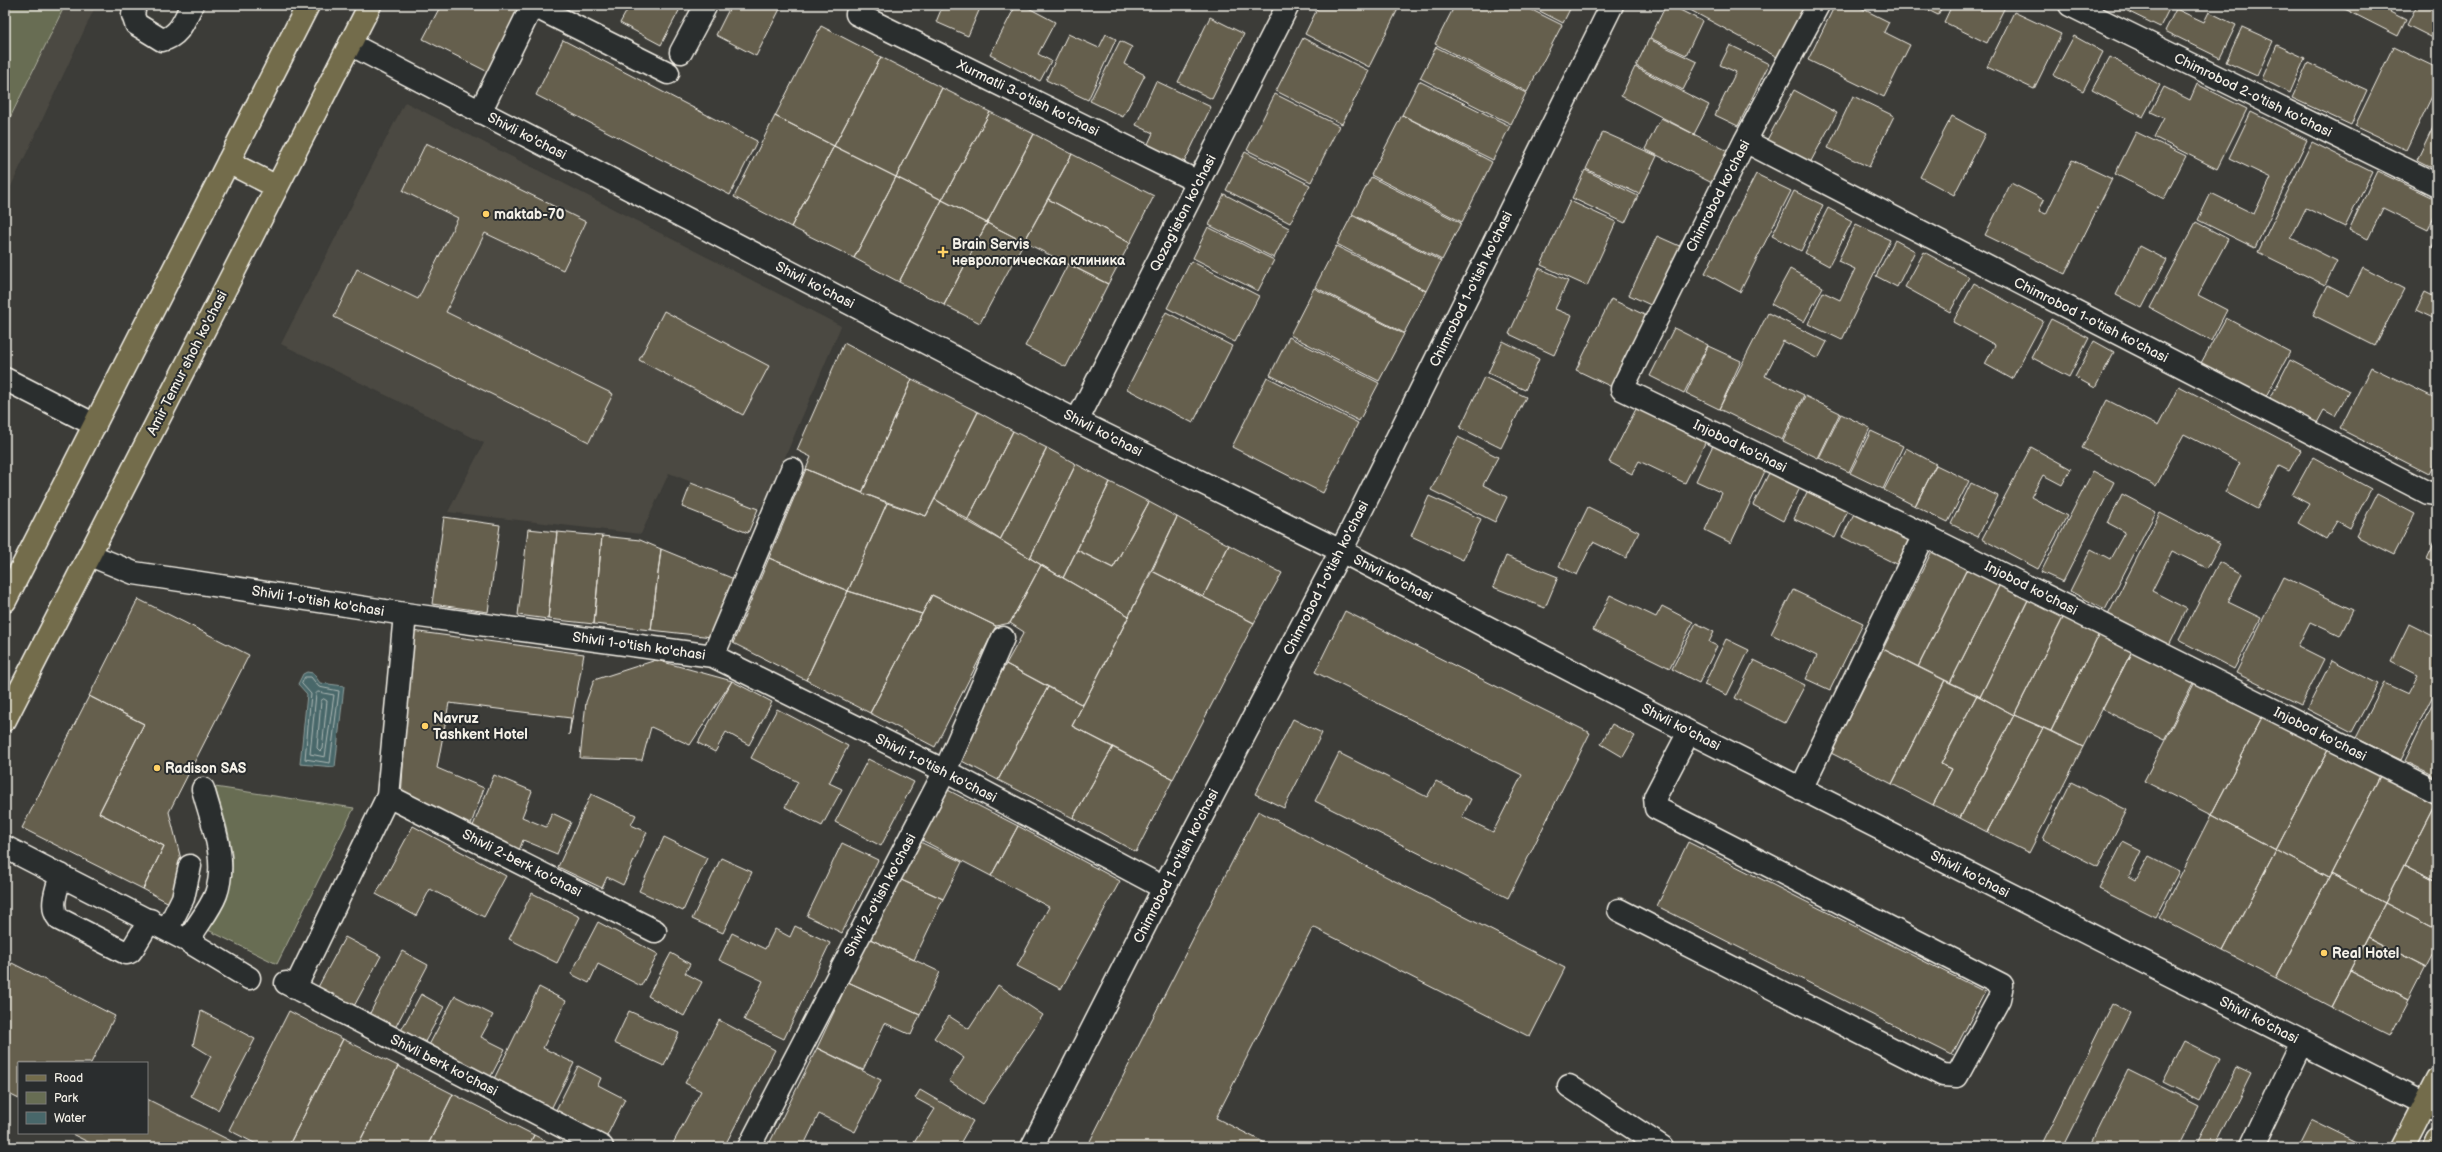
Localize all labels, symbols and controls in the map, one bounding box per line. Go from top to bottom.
street label: Chimrobod 2-o'tish ko'chasi [2171,49,2335,141]
street label: Xurmatli 3-o'tish ko'chasi [953,56,1102,140]
street label: Shivli ko'chasi [485,109,569,163]
street label: Chimrobod ko'chasi [1682,137,1754,255]
street label: Qozog'iston ko'chasi [1146,152,1220,274]
place label: maktab-70 [494,206,565,223]
street label: Chimrobod 1-o'tish ko'chasi [1426,208,1516,370]
marker: maktab-70 [481,209,491,219]
place label: Brain Servis неврологическая клиника [952,236,1126,269]
marker: Brain Servis неврологическая клиника [937,246,949,258]
street label: Shivli ko'chasi [773,258,857,312]
street label: Chimrobod 1-o'tish ko'chasi [2011,274,2171,366]
street label: Amir Temur shoh ko'chasi [143,288,231,438]
street label: Shivli ko'chasi [1061,406,1145,460]
street label: Injobod ko'chasi [1691,416,1789,476]
street label: Chimrobod 1-o'tish ko'chasi [1280,498,1372,658]
street label: Shivli ko'chasi [1351,551,1435,605]
street label: Injobod ko'chasi [1982,557,2080,619]
street label: Shivli 1-o'tish ko'chasi [251,582,385,620]
street label: Shivli 1-o'tish ko'chasi [571,628,707,664]
street label: Shivli ko'chasi [1639,700,1723,754]
street label: Injobod ko'chasi [2271,703,2369,765]
place label: Navruz Tashkent Hotel [433,710,528,743]
marker: Navruz Tashkent Hotel [420,721,430,731]
street label: Shivli 1-o'tish ko'chasi [872,730,1000,806]
place label: Radison SAS [165,760,247,777]
marker: Radison SAS [152,763,162,773]
street label: Chimrobod 1-o'tish ko'chasi [1130,786,1222,946]
street label: Shivli 2-berk ko'chasi [459,826,585,900]
street label: Shivli 2-o'tish ko'chasi [840,831,920,959]
street label: Shivli ko'chasi [1928,847,2012,901]
place label: Real Hotel [2332,945,2399,962]
marker: Real Hotel [2319,948,2329,958]
street label: Shivli ko'chasi [2217,993,2301,1047]
street label: Shivli berk ko'chasi [387,1031,501,1099]
legend [18,1062,148,1134]
text: Road [54,1071,83,1086]
text: Park [54,1091,78,1106]
text: Water [54,1111,86,1126]

